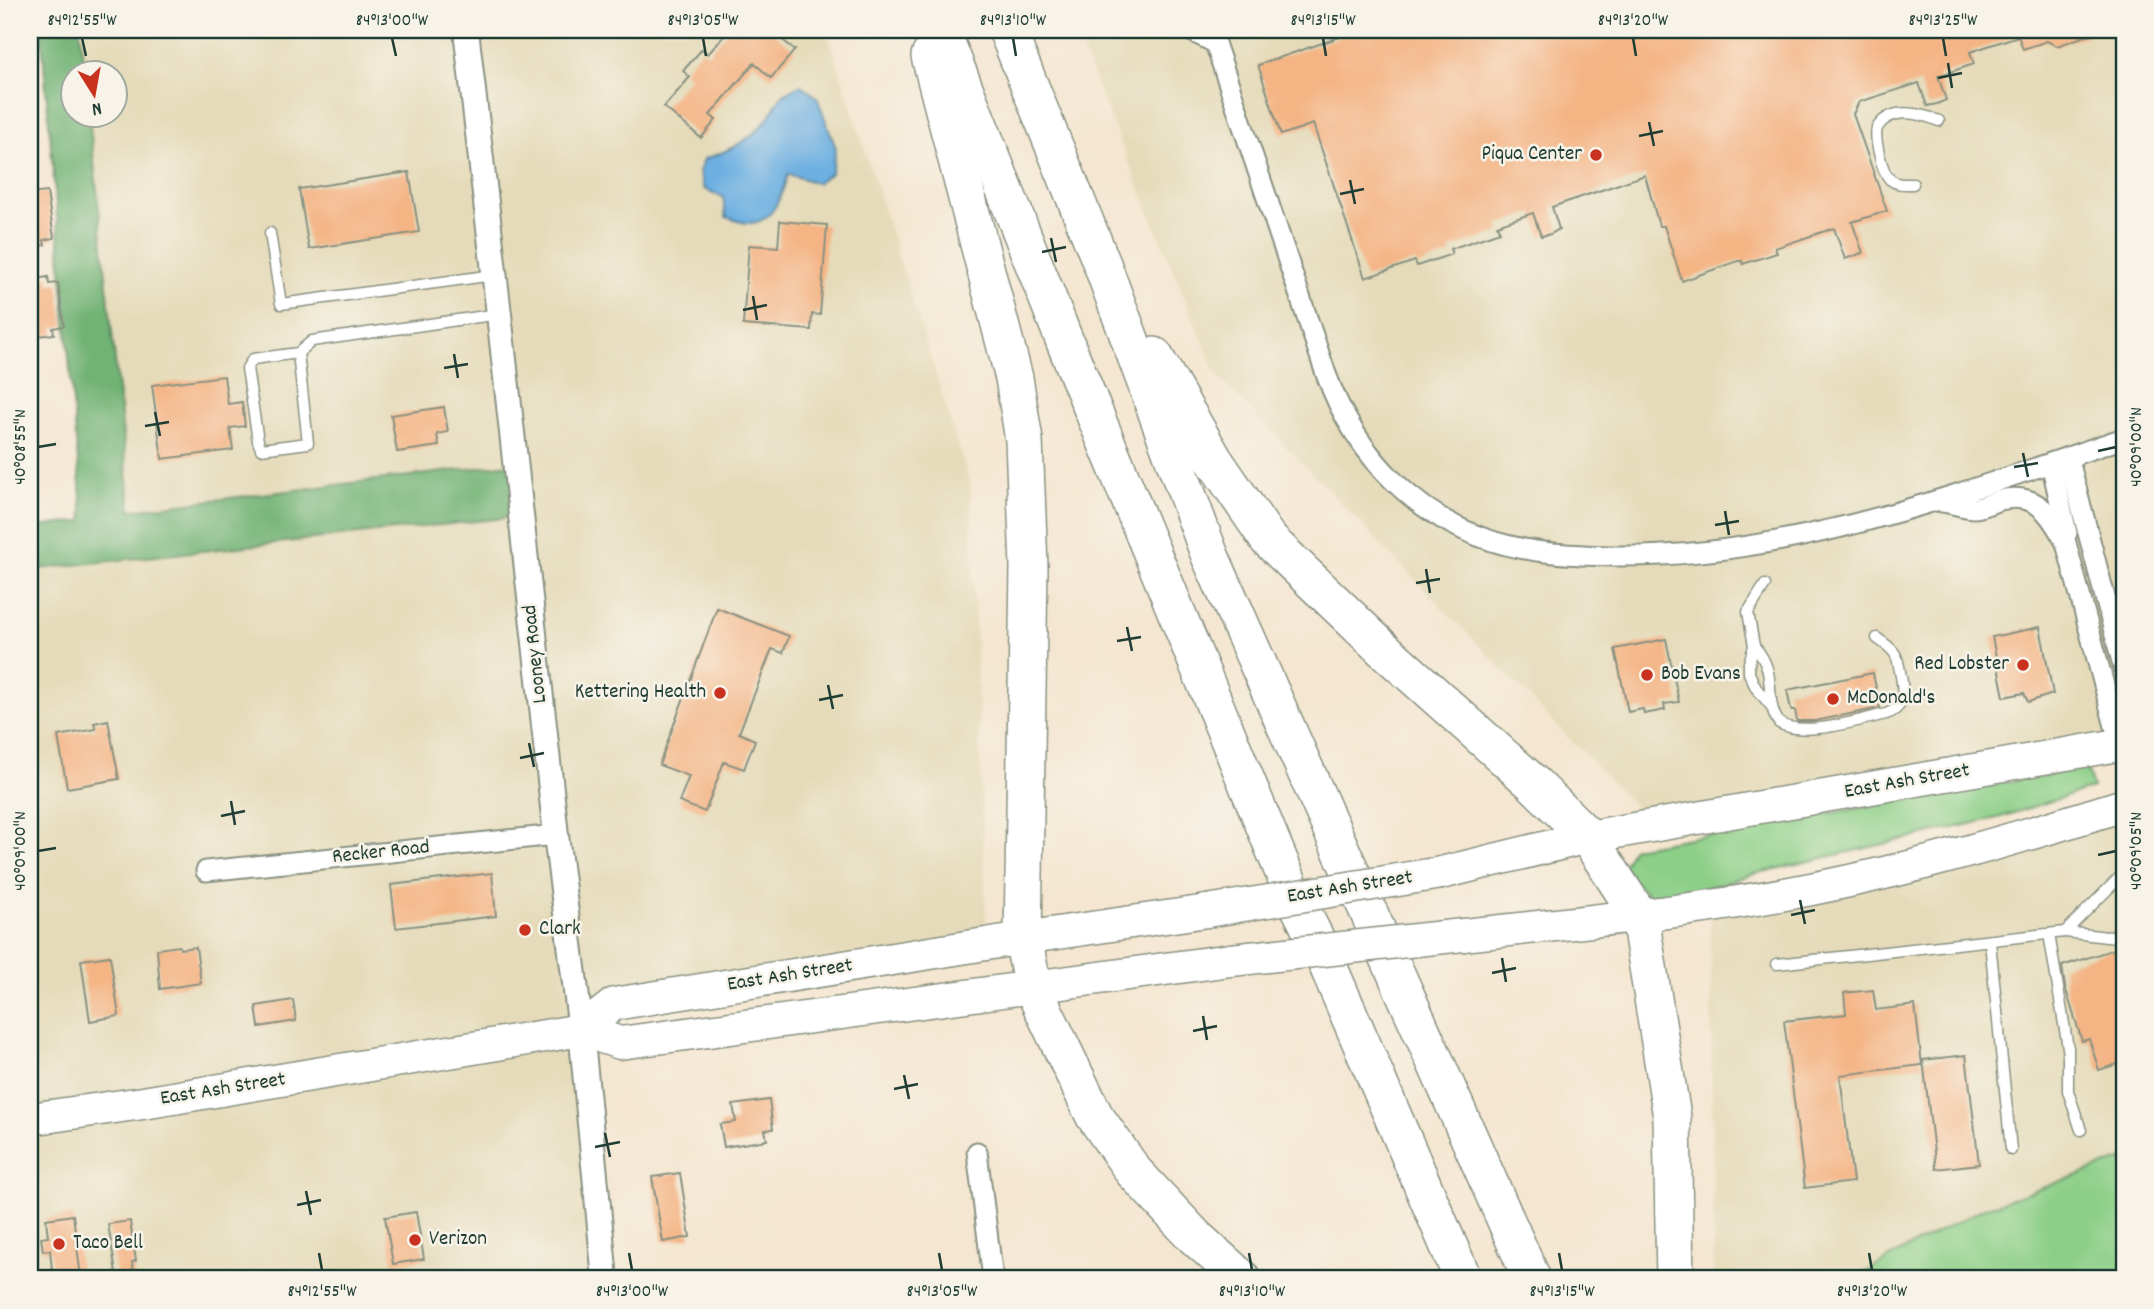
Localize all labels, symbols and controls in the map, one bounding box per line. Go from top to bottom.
text: 84°12'55"W [47,9,117,34]
text: 84°13'00"W [356,9,429,34]
text: 84°13'05"W [668,9,739,34]
text: 84°13'10"W [980,9,1047,34]
text: 84°13'15"W [1291,9,1356,34]
text: 84°13'20"W [1598,9,1669,34]
text: 84°13'25"W [1909,9,1978,34]
north arrow [60,60,130,130]
text: N [89,93,104,121]
place label: Piqua Center [1481,140,1582,170]
marker: Piqua Center [1588,147,1604,163]
text: 40°09'00"N [2125,407,2150,487]
text: 40°08'55"N [9,409,34,485]
street label: Looney Road [516,603,556,705]
place label: Red Lobster [1914,650,2009,680]
marker: Red Lobster [2015,657,2031,673]
place label: Bob Evans [1661,660,1741,690]
marker: Bob Evans [1639,667,1655,683]
place label: Kettering Health [575,678,706,708]
place label: McDonald's [1847,684,1935,714]
marker: Kettering Health [712,685,728,701]
marker: McDonald's [1825,691,1841,707]
street label: East Ash Street [1842,756,1972,808]
text: 40°09'00"N [9,811,34,891]
text: 40°09'05"N [2125,812,2150,890]
street label: Recker Road [331,833,431,873]
street label: East Ash Street [1285,863,1415,913]
place label: Clark [539,915,581,945]
marker: Clark [517,922,533,938]
street label: East Ash Street [725,951,855,1001]
street label: East Ash Street [158,1065,288,1115]
place label: Verizon [429,1225,487,1255]
place label: Taco Bell [73,1229,143,1259]
marker: Verizon [407,1232,423,1248]
marker: Taco Bell [51,1236,67,1252]
text: 84°12'55"W [287,1280,357,1305]
text: 84°13'00"W [596,1280,669,1305]
text: 84°13'05"W [907,1280,978,1305]
text: 84°13'10"W [1219,1280,1286,1305]
text: 84°13'15"W [1530,1280,1595,1305]
text: 84°13'20"W [1837,1280,1908,1305]

